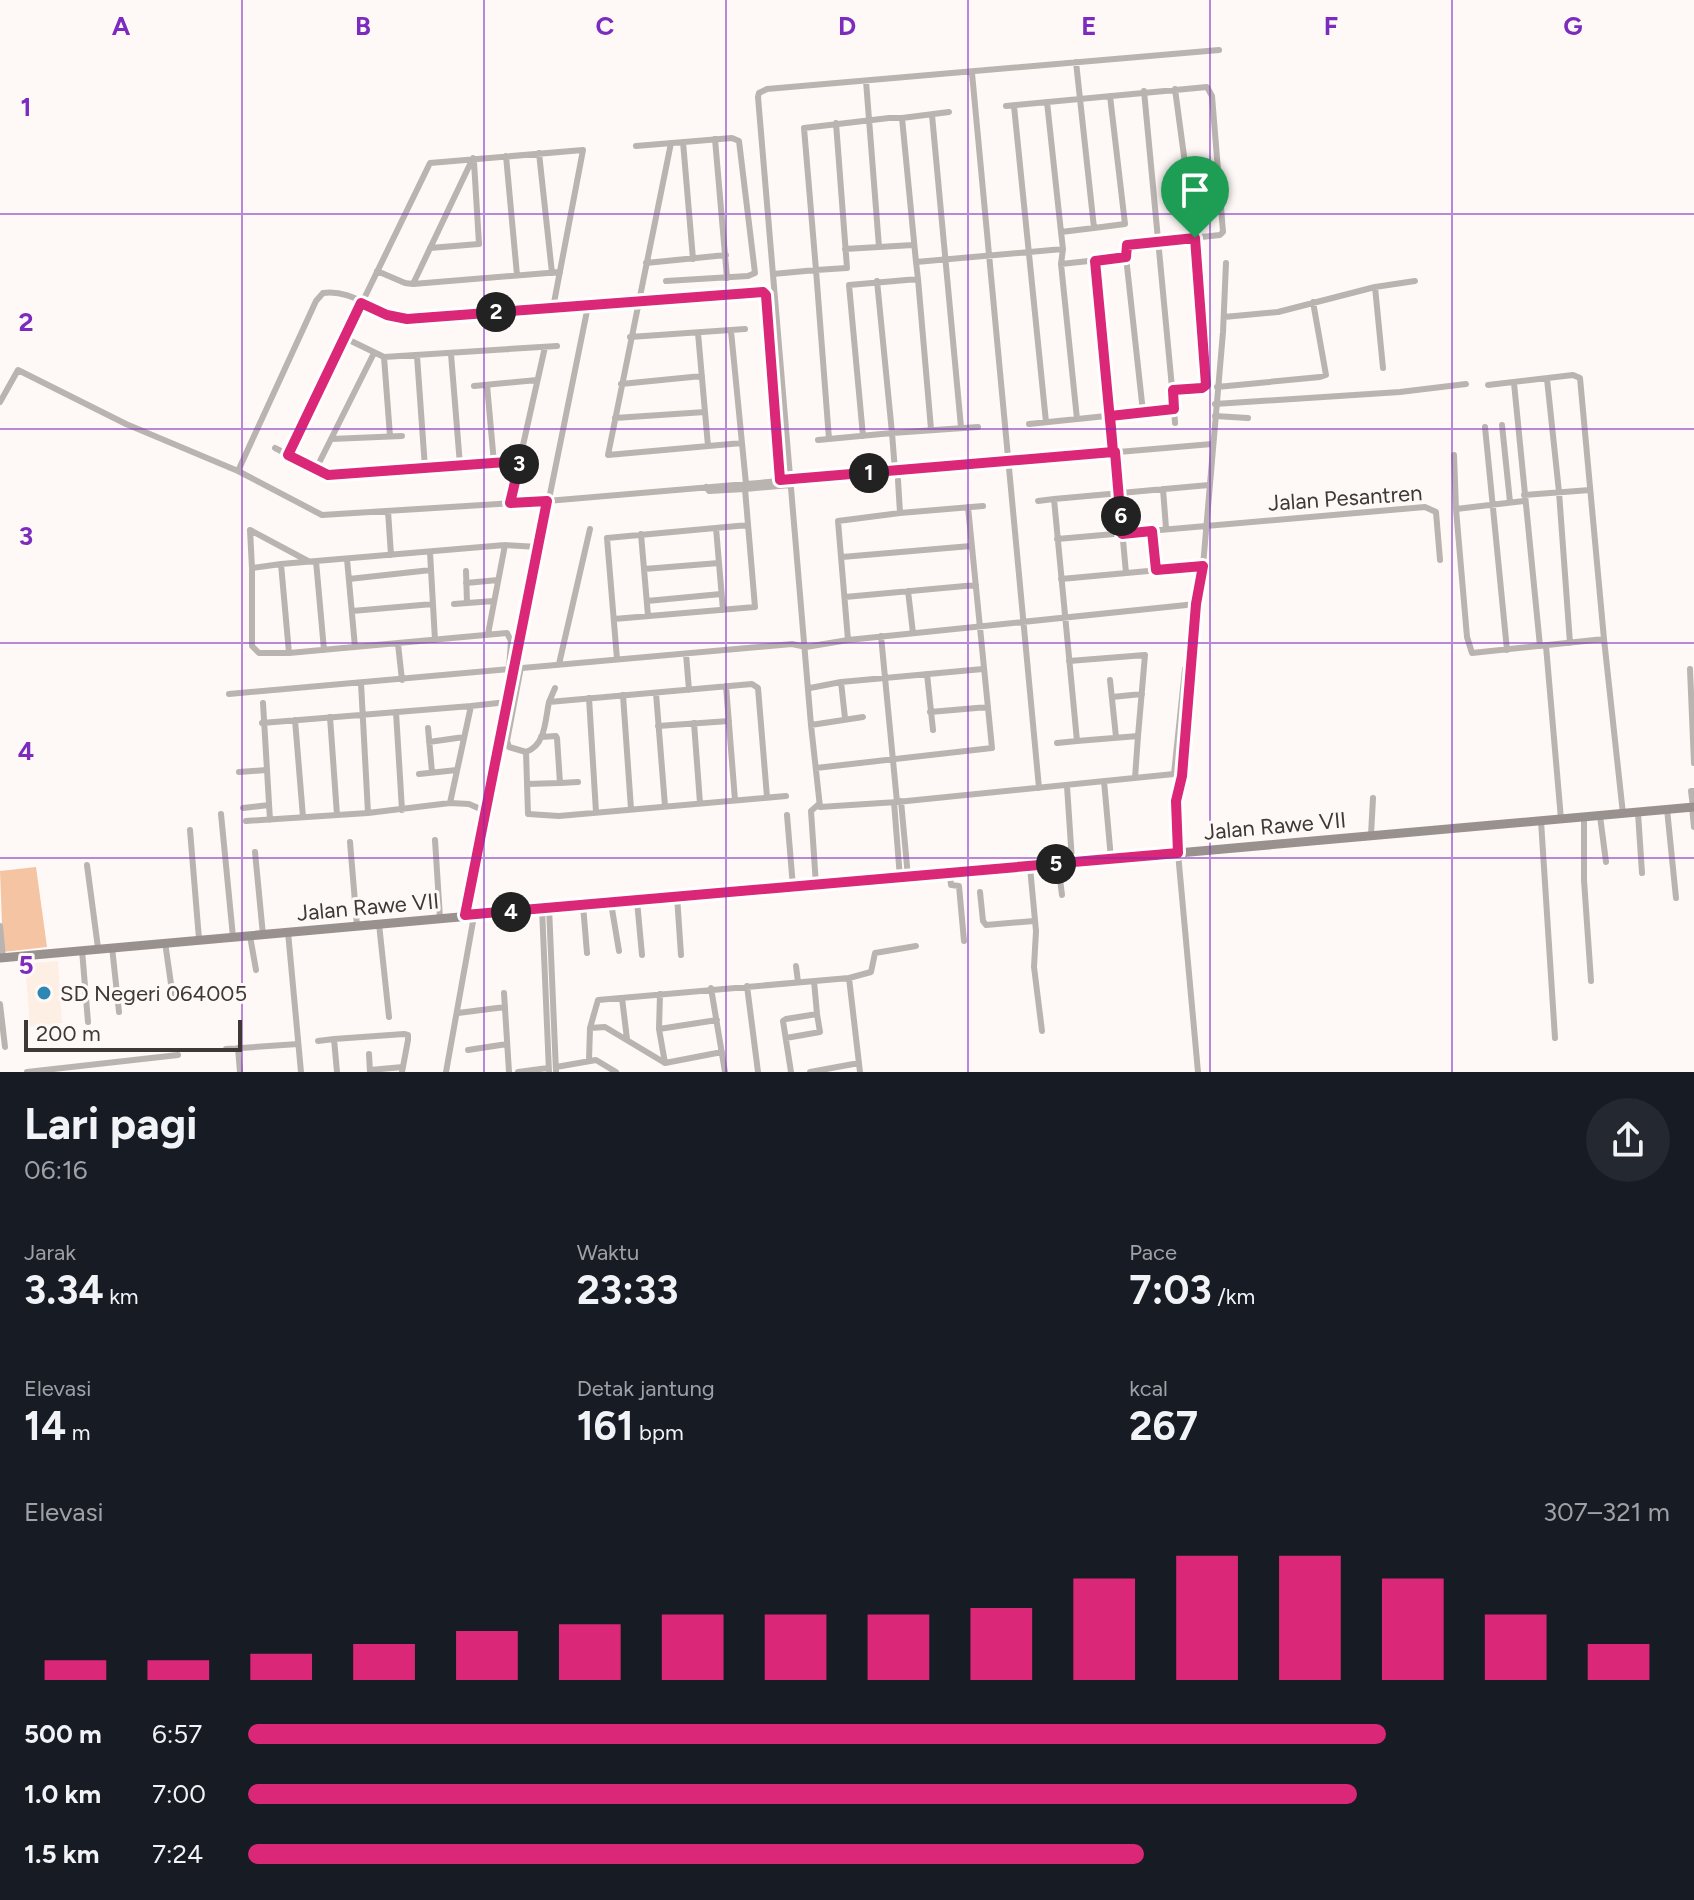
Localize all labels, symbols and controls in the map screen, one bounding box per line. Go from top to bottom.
text: A [112,10,131,42]
text: B [355,10,371,42]
text: C [596,10,615,42]
text: D [838,10,856,42]
text: E [1081,10,1097,42]
text: F [1324,10,1338,42]
text: G [1563,10,1583,42]
text: 1 [21,91,31,123]
pin [1161,156,1229,238]
icon: arrive [1173,168,1217,212]
pin: 2 [476,292,516,332]
text: 2 [490,298,502,325]
text: 2 [18,306,34,338]
pin: 3 [499,444,539,484]
text: 3 [513,450,525,477]
pin: 1 [849,453,889,493]
text: 1 [864,459,874,486]
street label: Jalan Pesantren [1267,479,1423,517]
pin: 6 [1101,496,1141,536]
text: 6 [1115,502,1127,529]
text: 3 [19,520,33,552]
text: 4 [18,735,34,767]
street label: Jalan Rawe VII [1203,806,1347,846]
pin: 5 [1036,844,1076,884]
text: 5 [1050,850,1062,877]
street label: Jalan Rawe VII [296,887,440,927]
pin: 4 [491,892,531,932]
text: 4 [504,898,518,925]
text: 5 [18,949,34,981]
place label: SD Negeri 064005 [60,980,247,1007]
marker: SD Negeri 064005 [35,984,53,1002]
scale bar [24,1016,242,1052]
text: 200 m [36,1020,101,1047]
text: Lari pagi [24,1097,198,1150]
button: share [1586,1098,1670,1182]
text: 06:16 [24,1154,87,1186]
text: Jarak [24,1239,76,1266]
text: Waktu [577,1239,639,1266]
text: Pace [1129,1239,1177,1266]
text: 3.34 [24,1266,104,1314]
text: 23:33 [577,1266,679,1314]
text: 7:03 [1129,1266,1212,1314]
text: km [104,1283,139,1310]
text: /km [1212,1283,1255,1310]
text: Elevasi [24,1375,91,1402]
text: Detak jantung [577,1375,715,1402]
text: kcal [1129,1375,1168,1402]
text: 14 [24,1402,66,1450]
text: 161 [577,1402,634,1450]
text: 267 [1129,1402,1198,1450]
text: m [66,1419,90,1446]
text: bpm [634,1419,684,1446]
text: Elevasi [24,1496,104,1528]
text: 307–321 m [1543,1496,1670,1528]
text: 500 m [24,1718,102,1750]
text: 6:57 [152,1718,202,1750]
text: 1.0 km [24,1778,101,1810]
text: 7:00 [152,1778,206,1810]
text: 1.5 km [24,1838,99,1870]
text: 7:24 [152,1838,203,1870]

